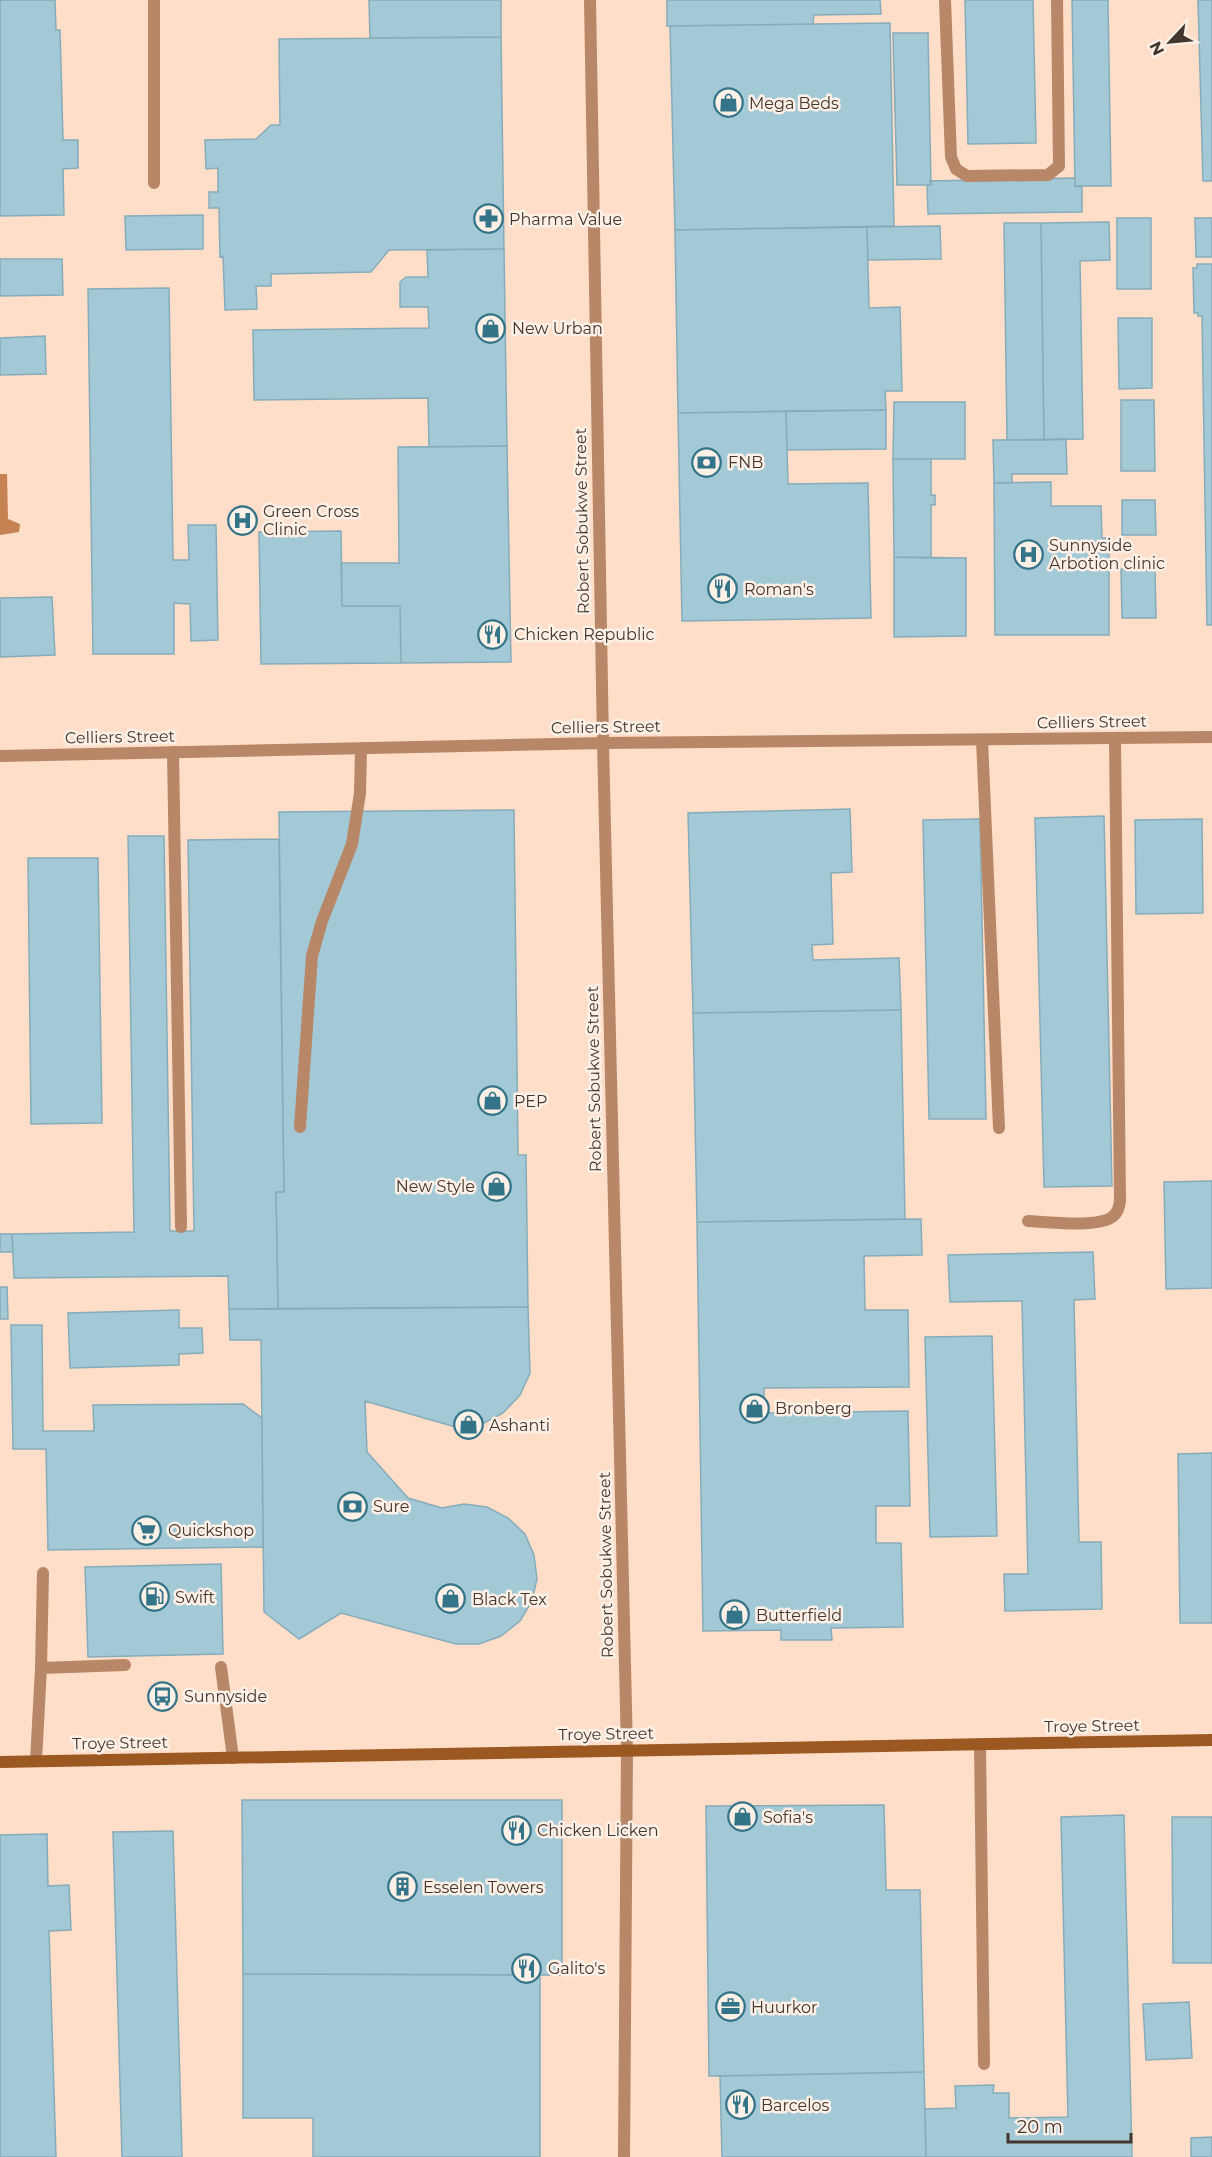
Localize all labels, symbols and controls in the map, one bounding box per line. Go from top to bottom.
north arrow [1140,12,1200,72]
text: N [1146,38,1168,58]
shop icon: Mega Beds [712,87,744,119]
place label: Mega Beds [749,94,839,113]
pharmacy icon: Pharma Value [472,203,504,235]
place label: Pharma Value [509,210,622,229]
shop icon: New Urban [475,312,507,344]
place label: New Urban [512,319,603,338]
street label: Robert Sobukwe Street [571,427,593,614]
bank icon: FNB [691,446,723,478]
place label: FNB [728,453,763,472]
place label: Green Cross Clinic [263,502,359,539]
hospital icon: Green Cross Clinic [226,504,258,536]
place label: Sunnyside Arbotion clinic [1049,536,1165,573]
hospital icon: Sunnyside Arbotion clinic [1012,538,1044,570]
restaurant icon: Roman's [707,573,739,605]
place label: Roman's [744,580,814,599]
restaurant icon: Chicken Republic [477,618,509,650]
place label: Chicken Republic [514,625,655,644]
street label: Celliers Street [1037,712,1148,732]
street label: Celliers Street [551,717,662,737]
street label: Celliers Street [65,727,176,747]
street label: Robert Sobukwe Street [583,985,605,1172]
shop icon: PEP [477,1085,509,1117]
place label: PEP [514,1092,548,1111]
shop icon: New Style [480,1170,512,1202]
place label: New Style [396,1177,475,1196]
shop icon: Bronberg [738,1392,770,1424]
place label: Bronberg [775,1399,852,1418]
shop icon: Ashanti [452,1409,484,1441]
place label: Ashanti [489,1416,550,1435]
street label: Robert Sobukwe Street [595,1471,617,1658]
bank icon: Sure [336,1490,368,1522]
place label: Sure [373,1497,409,1516]
supermarket icon: Quickshop [131,1514,163,1546]
place label: Quickshop [168,1521,254,1540]
fuel station icon: Swift [138,1581,170,1613]
shop icon: Black Tex [435,1583,467,1615]
place label: Swift [175,1588,215,1607]
place label: Black Tex [472,1590,547,1609]
shop icon: Butterfield [719,1599,751,1631]
place label: Butterfield [756,1606,842,1625]
bus stop icon: Sunnyside [147,1680,179,1712]
place label: Sunnyside [184,1687,267,1706]
street label: Troye Street [1044,1716,1140,1736]
street label: Troye Street [558,1724,654,1744]
street label: Troye Street [72,1733,168,1753]
shop icon: Sofia's [726,1801,758,1833]
place label: Sofia's [763,1808,813,1827]
restaurant icon: Chicken Licken [500,1814,532,1846]
place label: Chicken Licken [537,1821,659,1840]
building icon: Esselen Towers [386,1871,418,1903]
place label: Esselen Towers [423,1878,544,1897]
restaurant icon: Galito's [511,1952,543,1984]
place label: Galito's [548,1959,605,1978]
office icon: Huurkor [714,1991,746,2023]
place label: Huurkor [751,1998,817,2017]
restaurant icon: Barcelos [724,2089,756,2121]
place label: Barcelos [761,2096,830,2115]
scale bar [1008,2106,1131,2144]
text: 20 m [1017,2116,1063,2138]

